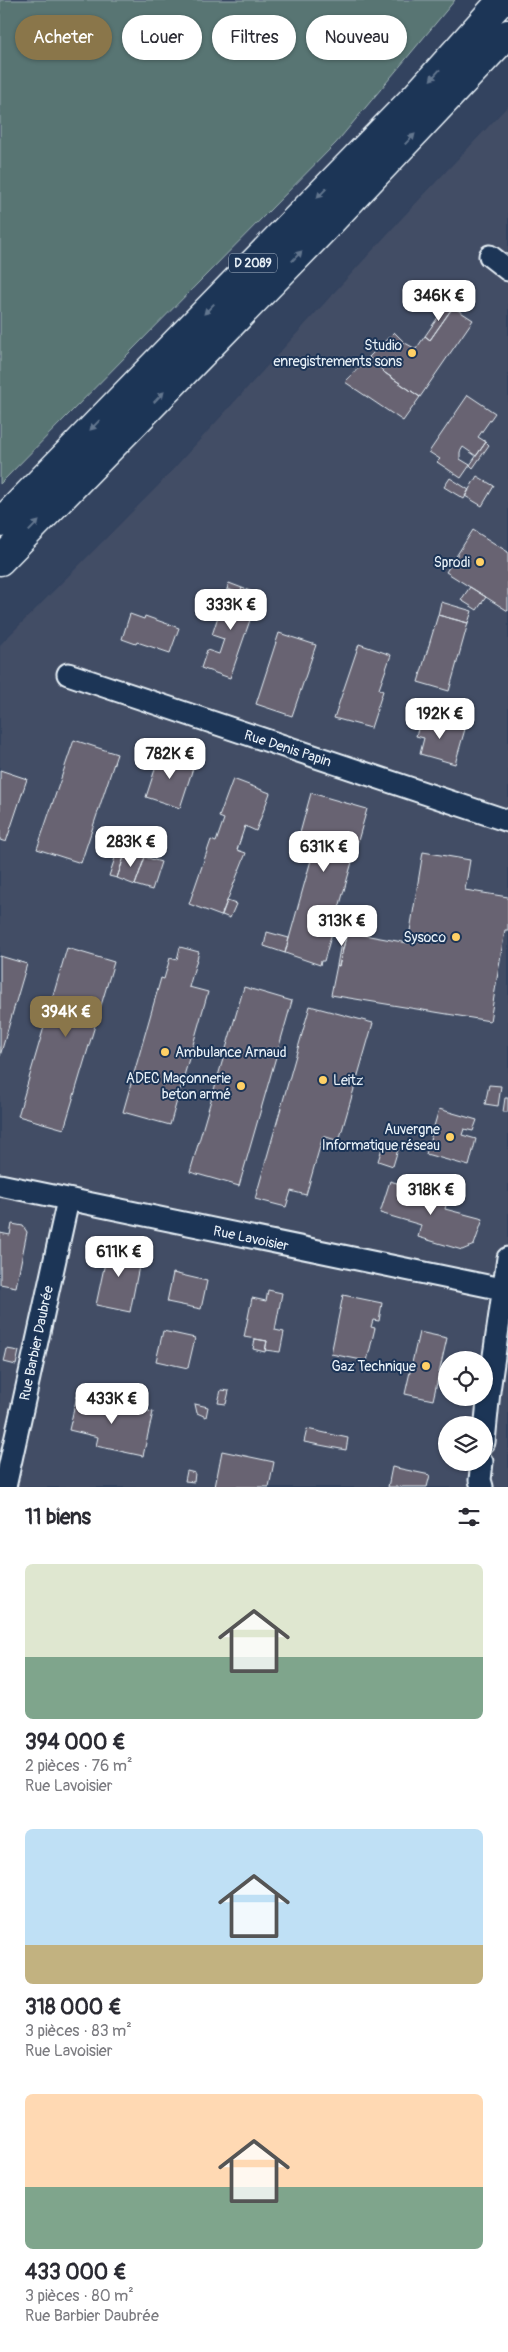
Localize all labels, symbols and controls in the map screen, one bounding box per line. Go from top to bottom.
chip: Acheter [15,15,112,60]
chip: Louer [122,15,202,60]
chip: Filtres [212,15,296,60]
chip: Nouveau [306,15,407,60]
one-way arrow [429,69,440,82]
one-way arrow [404,133,416,145]
one-way arrow [316,186,328,198]
one-way arrow [291,250,303,262]
road number: D 2089 [229,254,277,272]
pin: 346K € [398,280,480,322]
text: 346K € [413,286,465,306]
one-way arrow [203,303,215,315]
place label: Studio enregistrements sons [274,337,403,370]
marker: Studio enregistrements sons [406,347,418,359]
one-way arrow [153,392,165,404]
one-way arrow [89,419,101,431]
one-way arrow [28,521,40,533]
place label: Sprodi [434,554,471,571]
marker: Sprodi [474,556,486,568]
pin: 333K € [190,588,272,631]
text: 333K € [206,595,256,615]
pin: 192K € [399,698,481,740]
text: 192K € [416,704,464,724]
street label: Rue Denis Papin [242,726,334,771]
pin: 782K € [129,738,211,780]
text: 782K € [145,744,195,764]
pin: 283K € [90,826,172,868]
pin: 631K € [283,830,365,873]
text: 283K € [106,832,156,852]
text: 631K € [300,837,348,857]
pin: 313K € [301,904,383,947]
text: 313K € [318,911,366,931]
place label: Sysoco [403,929,446,946]
marker: Sysoco [450,931,462,943]
pin: 394K € [25,996,107,1038]
text: 394K € [41,1002,91,1022]
place label: Ambulance Arnaud [175,1044,287,1061]
marker: Ambulance Arnaud [159,1046,171,1058]
place label: ADEC Maçonnerie beton armé [126,1070,231,1103]
place label: Leitz [333,1072,363,1089]
marker: Leitz [317,1074,329,1086]
marker: ADEC Maçonnerie beton armé [235,1080,247,1092]
place label: Auvergne Informatique réseau [322,1121,440,1154]
marker: Auvergne Informatique réseau [444,1131,456,1143]
pin: 318K € [390,1174,472,1216]
text: 318K € [408,1180,454,1200]
street label: Rue Lavoisier [212,1222,290,1255]
pin: 611K € [78,1236,160,1278]
text: 611K € [96,1242,142,1262]
street label: Rue Barbier Daubrée [16,1284,57,1402]
map controls [438,1351,493,1471]
button: locate [438,1351,493,1406]
place label: Gaz Technique [331,1358,416,1375]
marker: Gaz Technique [420,1360,432,1372]
pin: 433K € [71,1382,153,1425]
text: 433K € [87,1389,137,1409]
button: layers [438,1416,493,1471]
icon: filters [455,1503,483,1531]
text: 11 biens [25,1504,91,1531]
icon: home [209,1596,299,1686]
text: 394 000 € [25,1729,126,1756]
text: 2 pièces · 76 m² [25,1756,133,1776]
text: Rue Lavoisier [25,1776,112,1796]
icon: home [209,1861,299,1951]
text: 318 000 € [25,1994,122,2021]
text: 3 pièces · 83 m² [25,2021,132,2041]
text: Rue Lavoisier [25,2041,112,2061]
icon: home [209,2126,299,2216]
text: 433 000 € [25,2259,127,2286]
text: 3 pièces · 80 m² [25,2286,134,2306]
text: Rue Barbier Daubrée [25,2306,159,2326]

